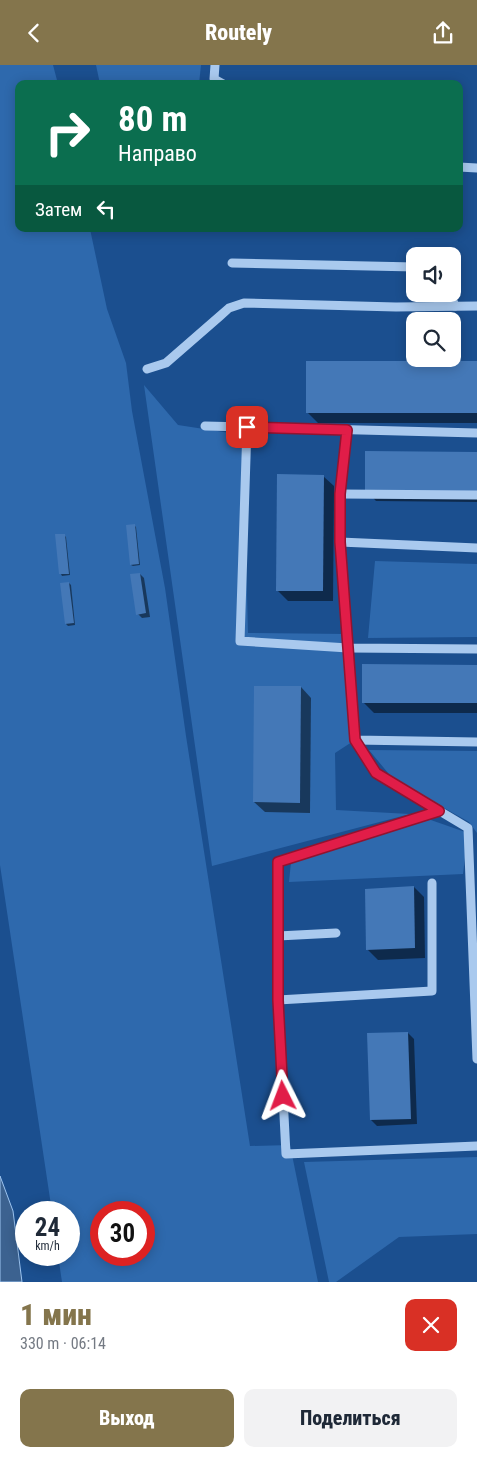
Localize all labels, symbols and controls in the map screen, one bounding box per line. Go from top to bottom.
icon: back [20,19,48,47]
icon: share [429,19,457,47]
text: Routely [205,20,272,45]
text: 80 m [118,99,187,140]
icon: right [35,100,100,165]
text: Направо [118,141,197,166]
icon: left [92,195,120,223]
text: Затем [35,198,82,221]
map controls [406,247,461,367]
button: sound [406,247,461,302]
button: search [406,312,461,367]
pin [226,406,268,448]
icon: arrive [233,413,261,441]
position arrow [256,1069,308,1121]
speed limit sign: 30 [90,1201,155,1266]
text: 24 [35,1213,60,1242]
text: km/h [35,1239,60,1253]
text: 1 мин [20,1297,92,1332]
button: close [405,1299,457,1351]
text: 330 m · 06:14 [20,1334,106,1353]
button: Выход [20,1389,234,1447]
button: Поделиться [244,1389,457,1447]

